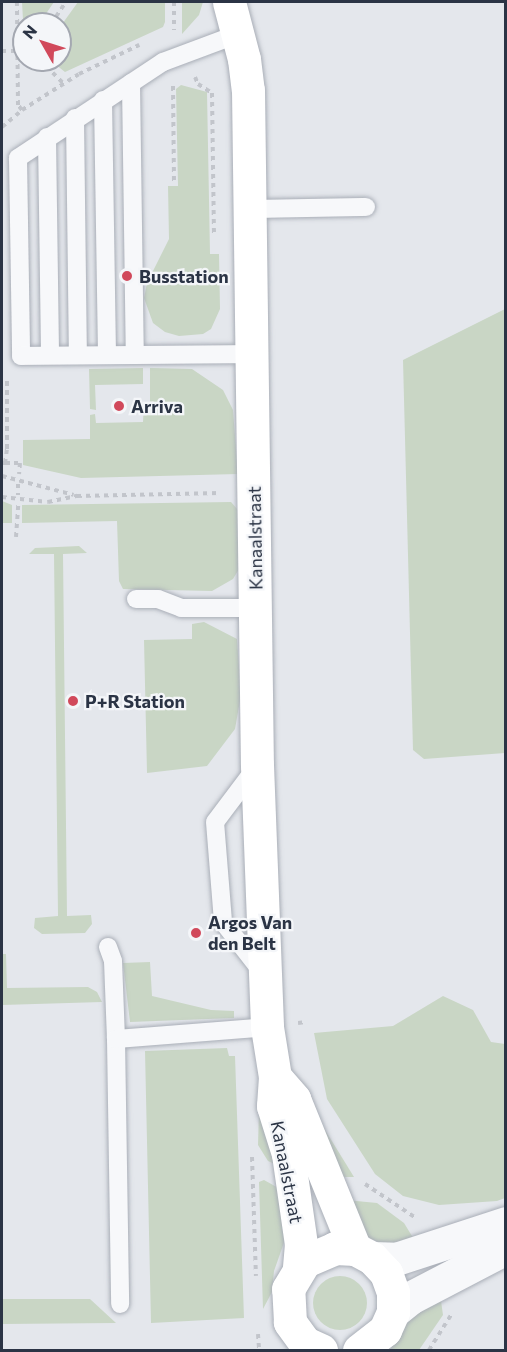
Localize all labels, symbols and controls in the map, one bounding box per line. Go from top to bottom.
north arrow [12,12,72,72]
text: N [18,21,40,42]
place label: Busstation [139,265,229,287]
marker: Busstation [120,269,134,283]
place label: Arriva [131,395,183,417]
marker: Arriva [112,399,126,413]
street label: Kanaalstraat [243,486,267,590]
place label: P+R Station [85,690,185,712]
marker: P+R Station [66,694,80,708]
place label: Argos Van den Belt [208,912,292,954]
marker: Argos Van den Belt [189,926,203,940]
street label: Kanaalstraat [266,1119,308,1225]

